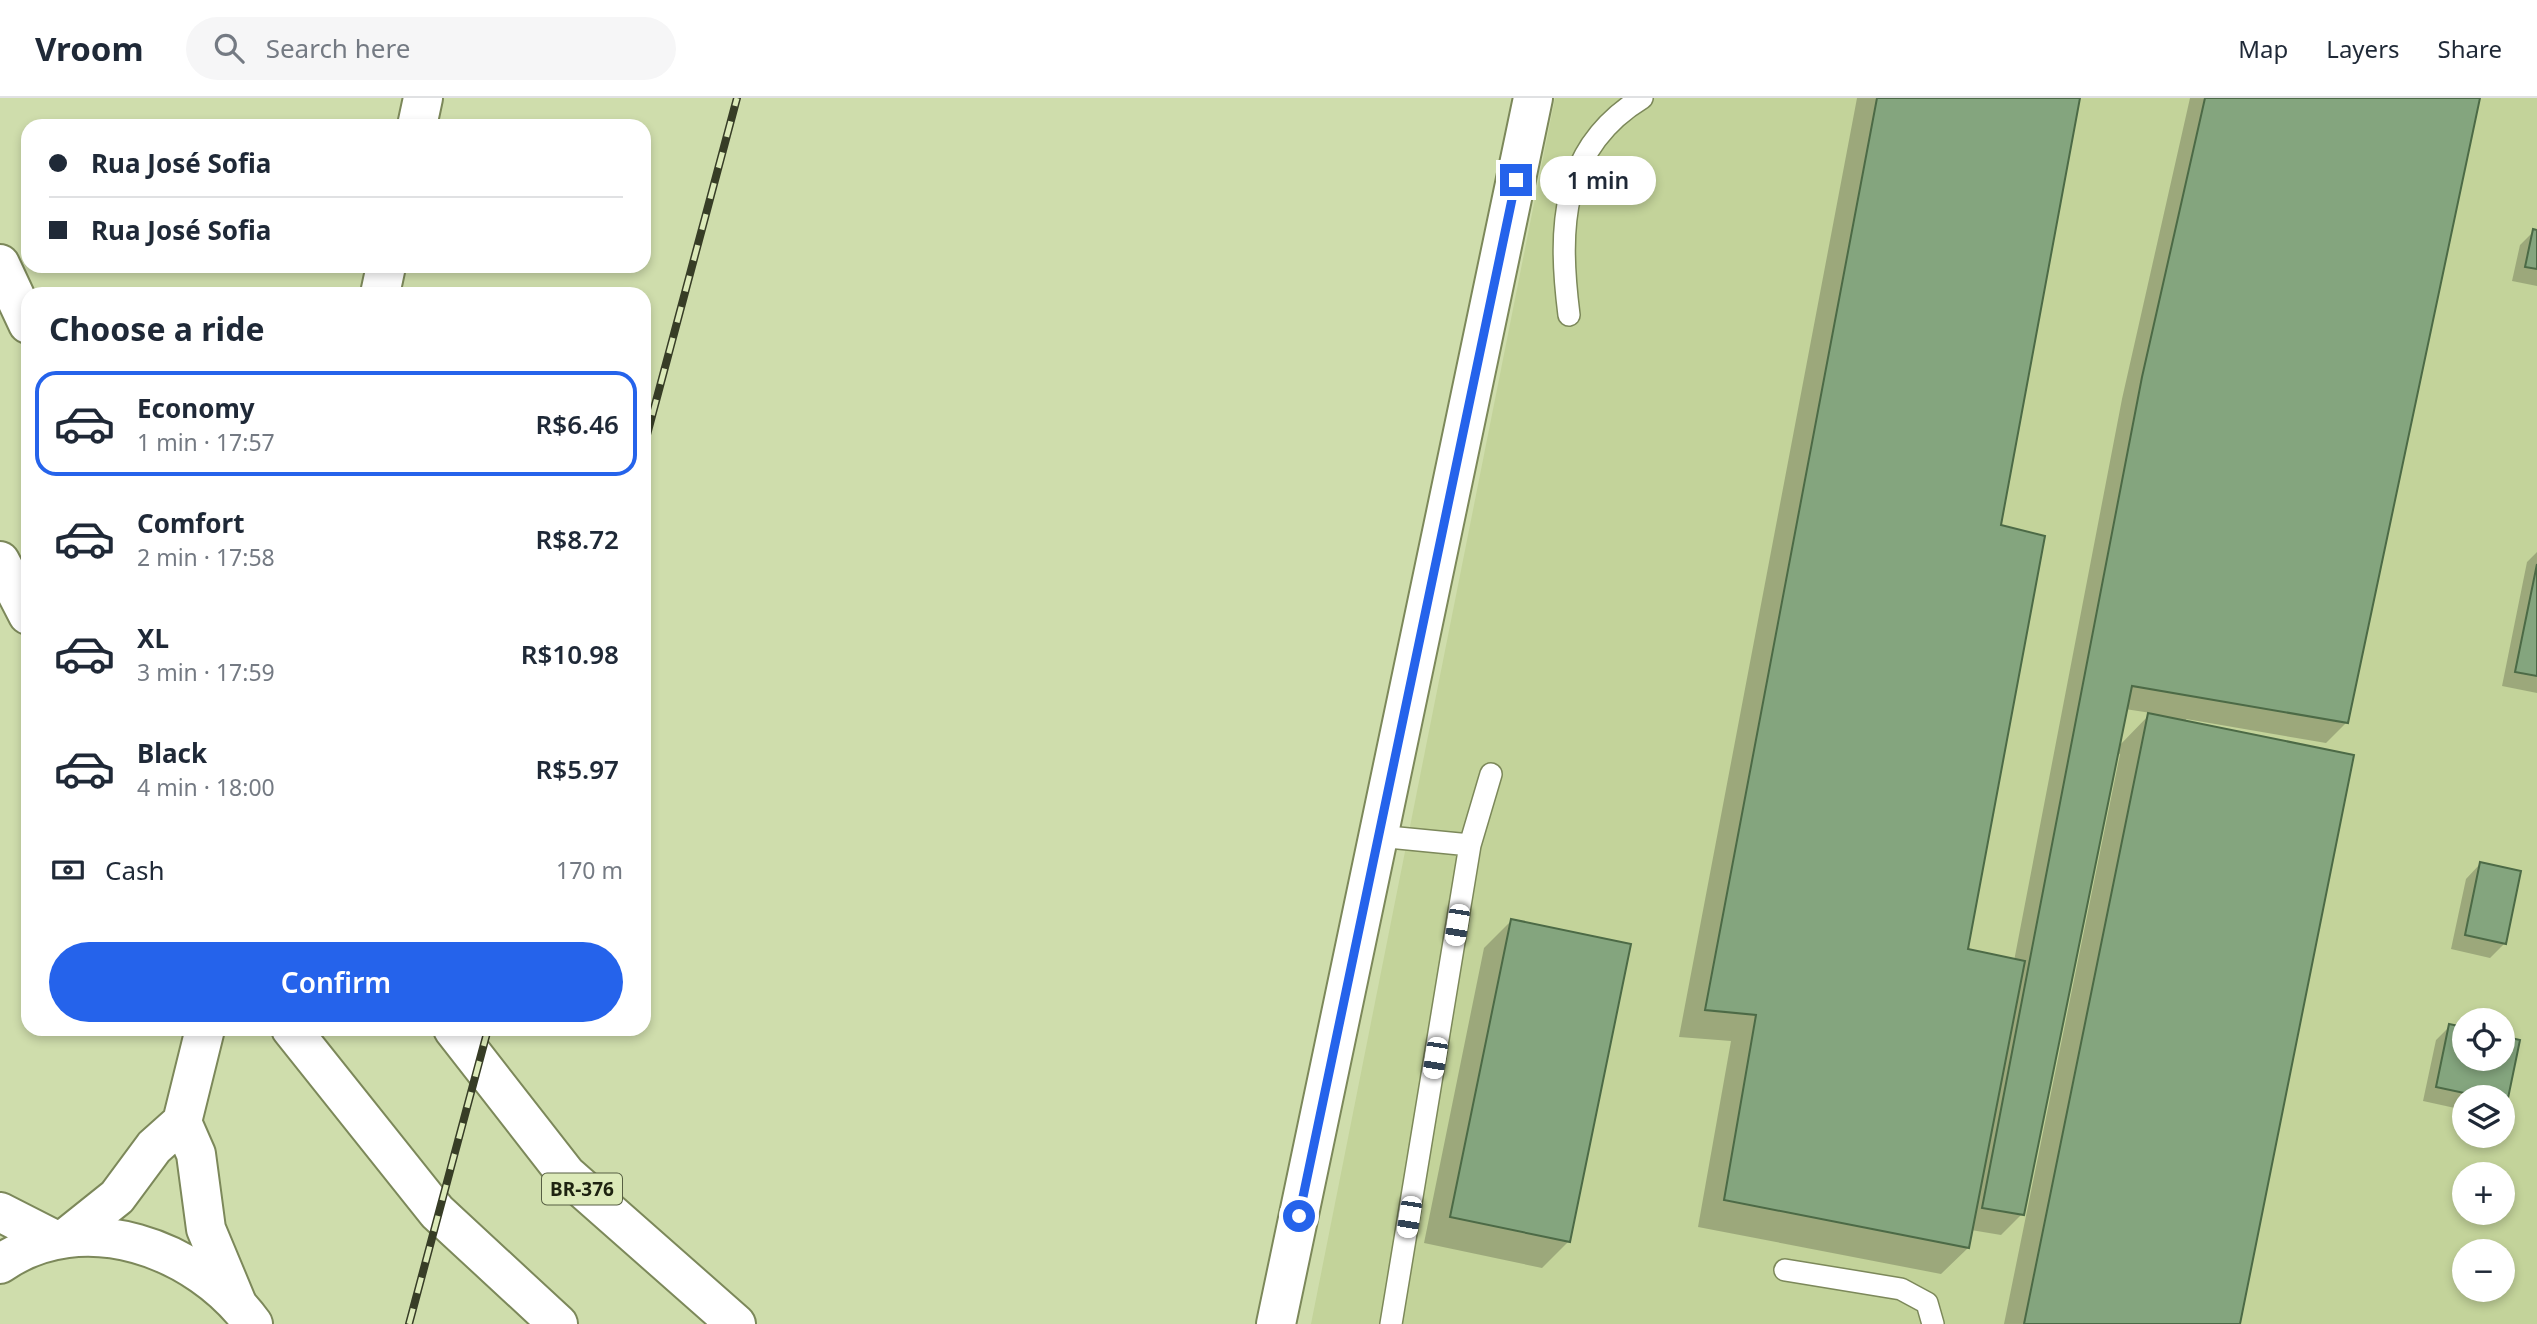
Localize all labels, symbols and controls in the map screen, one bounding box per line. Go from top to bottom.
search box [186,17,676,80]
text: Vroom [35,26,144,71]
icon: search [210,29,248,67]
text: Search here [266,30,410,66]
text: Map [2238,32,2288,65]
text: Layers [2326,32,2400,65]
text: Share [2438,32,2502,65]
text: Rua José Sofia [91,145,271,181]
callout: 1 min [1540,155,1656,204]
route end [1500,164,1532,196]
text: 1 min [1567,164,1629,196]
text: Rua José Sofia [91,212,271,248]
text: Choose a ride [49,307,265,350]
text: Economy [137,390,255,426]
icon: car [53,392,116,455]
text: R$6.46 [536,406,619,442]
text: 1 min · 17:57 [137,426,275,458]
text: Comfort [137,505,245,541]
icon: car [53,507,116,570]
text: R$8.72 [536,521,619,557]
text: 2 min · 17:58 [137,541,275,573]
text: XL [137,620,169,656]
icon: car [53,622,116,685]
text: R$10.98 [521,636,619,672]
text: 3 min · 17:59 [137,656,275,688]
text: Black [137,735,207,771]
icon: car [53,737,116,800]
text: R$5.97 [536,751,619,787]
text: 4 min · 18:00 [137,771,275,803]
icon: cash [49,851,87,889]
text: Cash [105,852,165,888]
text: 170 m [556,854,623,886]
car [1444,903,1471,947]
button: Confirm [49,942,623,1022]
map controls [2452,1008,2515,1302]
button: locate [2452,1008,2515,1071]
car [1422,1036,1449,1080]
button: layers [2452,1085,2515,1148]
button: + [2452,1162,2515,1225]
road number: BR-376 [542,1174,622,1204]
car [1396,1195,1423,1239]
route start [1283,1200,1315,1232]
button: − [2452,1239,2515,1302]

